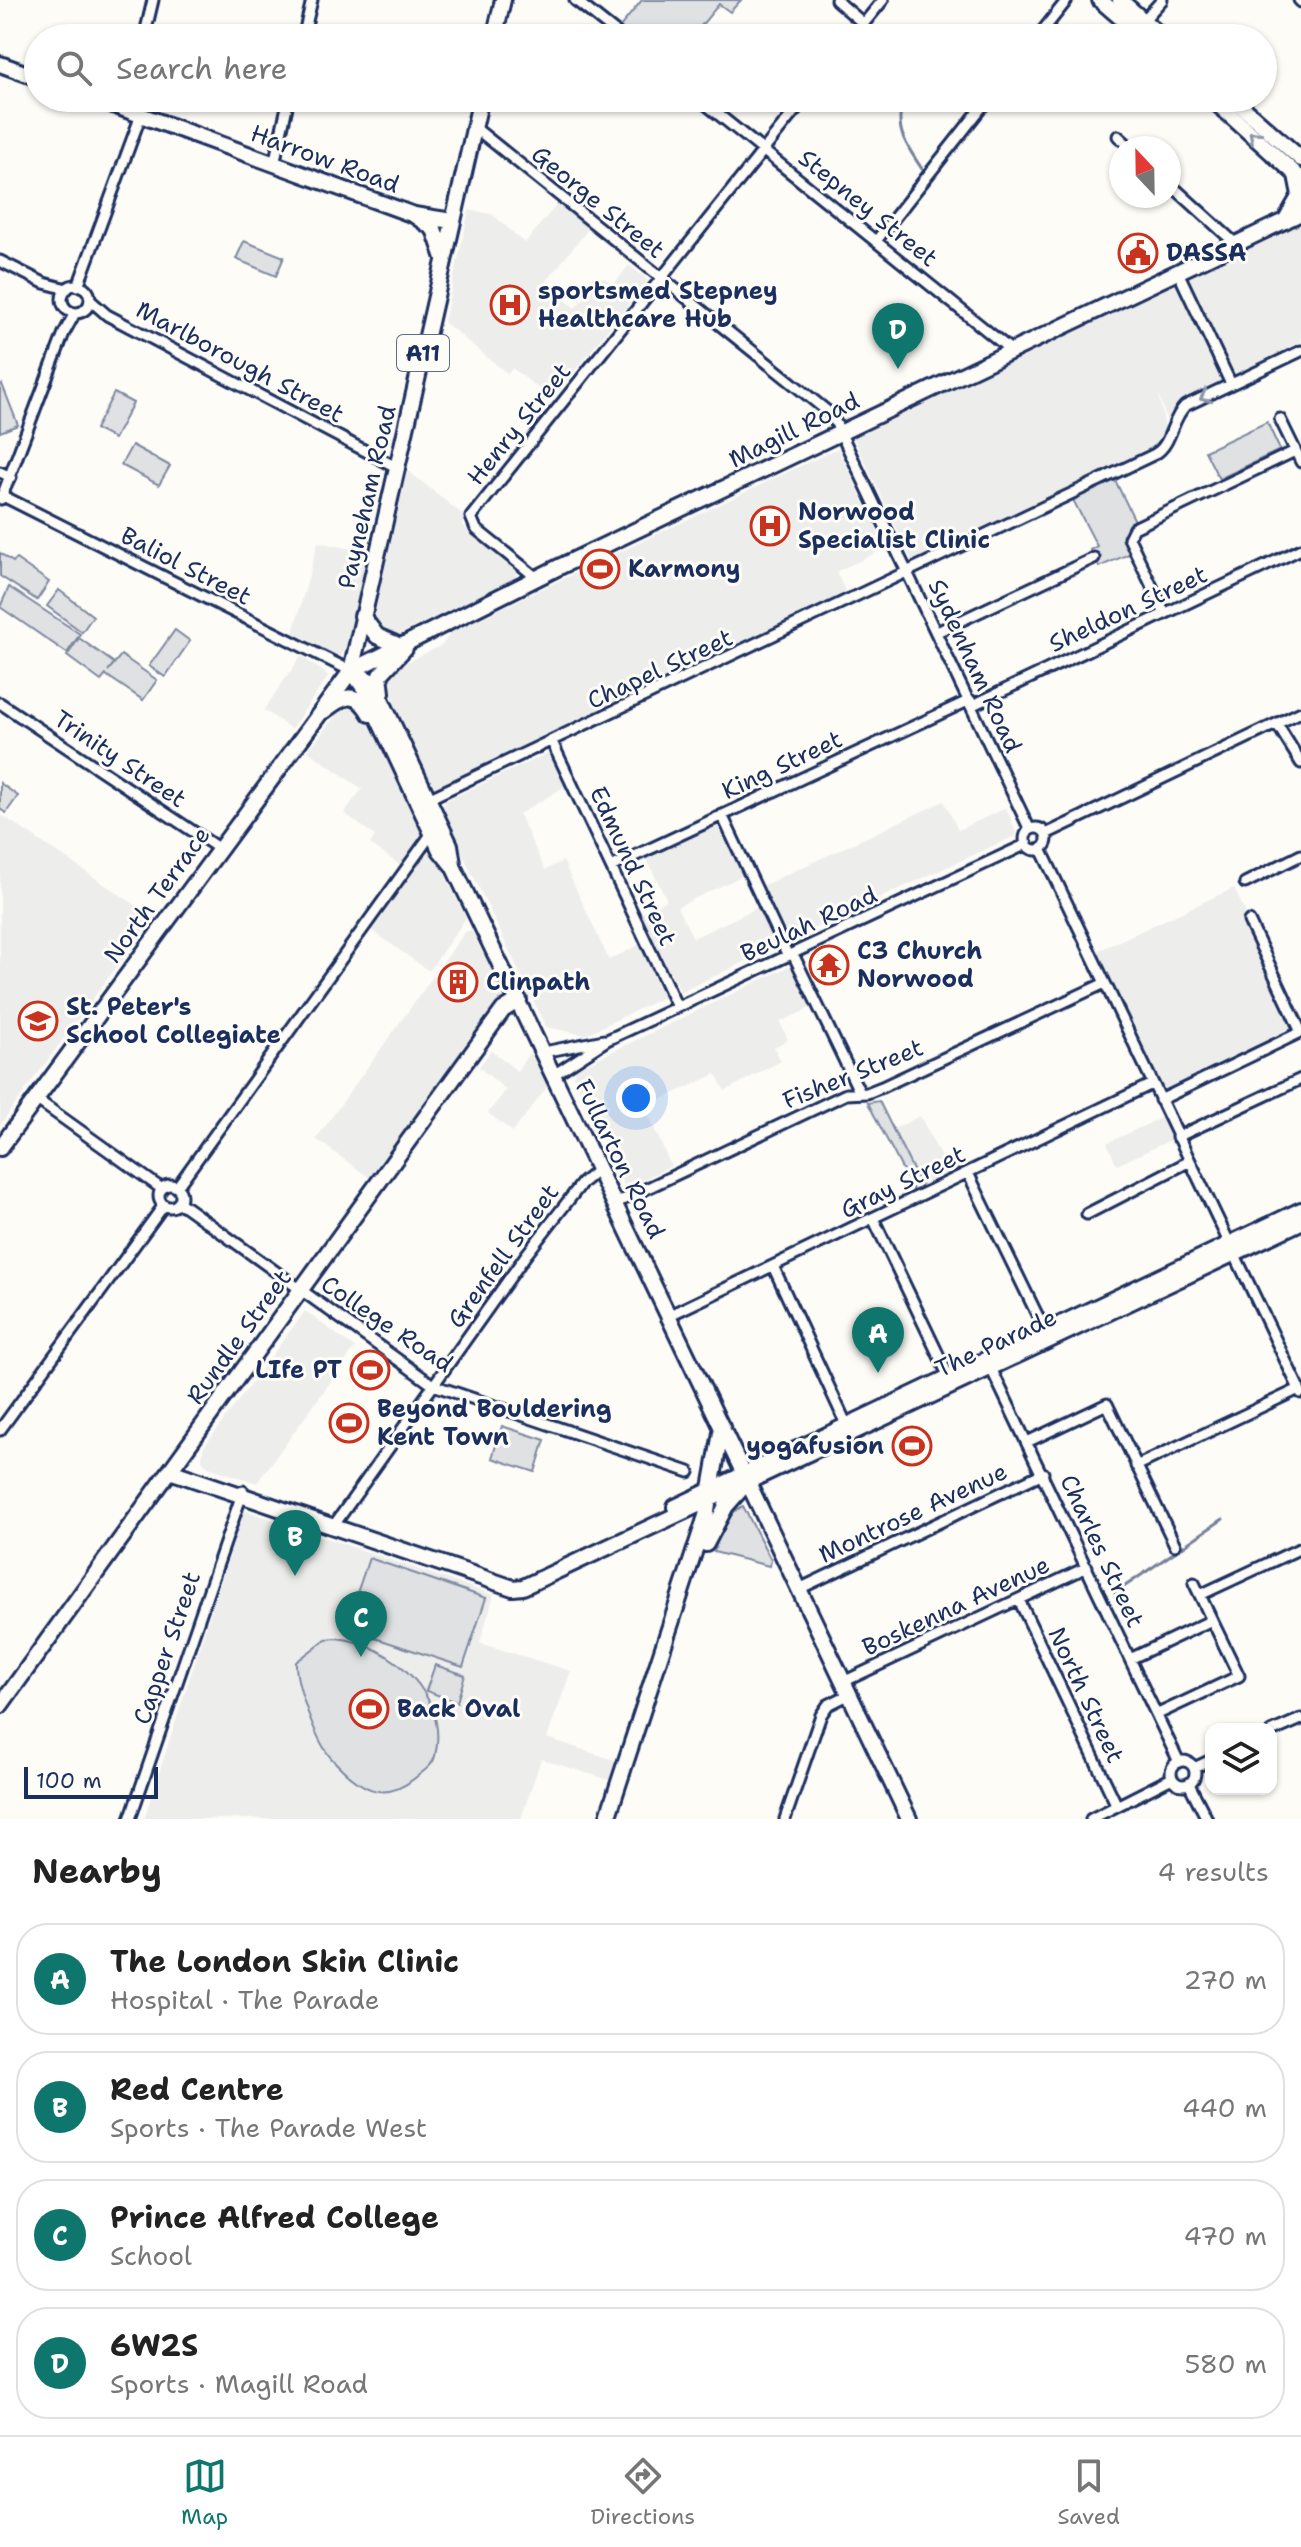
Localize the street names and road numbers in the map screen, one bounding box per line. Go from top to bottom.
street label: Harrow Road [246,117,404,201]
street label: George Street [525,138,671,266]
street label: Stepney Street [792,142,944,274]
street label: Marlborough Street [131,294,349,430]
road number: A11 [397,335,449,371]
street label: Henry Street [460,356,578,492]
street label: Magill Road [723,385,865,475]
street label: Payneham Road [330,402,404,592]
street label: Baliol Street [115,519,257,613]
street label: Sheldon Street [1044,558,1212,660]
street label: Sydenham Road [921,574,1029,758]
street label: Chapel Street [582,621,738,717]
street label: Trinity Street [48,703,192,815]
street label: King Street [717,723,847,807]
street label: Edmund Street [582,781,684,951]
street label: North Terrace [97,820,217,970]
street label: Beulah Road [736,878,882,970]
street label: Fisher Street [778,1031,928,1117]
street label: Fullarton Road [568,1074,672,1244]
street label: Gray Street [835,1138,971,1226]
street label: Grenfell Street [440,1178,566,1334]
street label: Rundle Street [179,1263,299,1411]
street label: College Road [315,1268,459,1380]
street label: The Parade [930,1301,1062,1385]
street label: Montrose Avenue [814,1455,1012,1571]
street label: Charles Street [1053,1469,1151,1633]
street label: Boskenna Avenue [857,1549,1055,1663]
street label: Capper Street [126,1567,208,1729]
street label: North Street [1040,1622,1132,1768]

